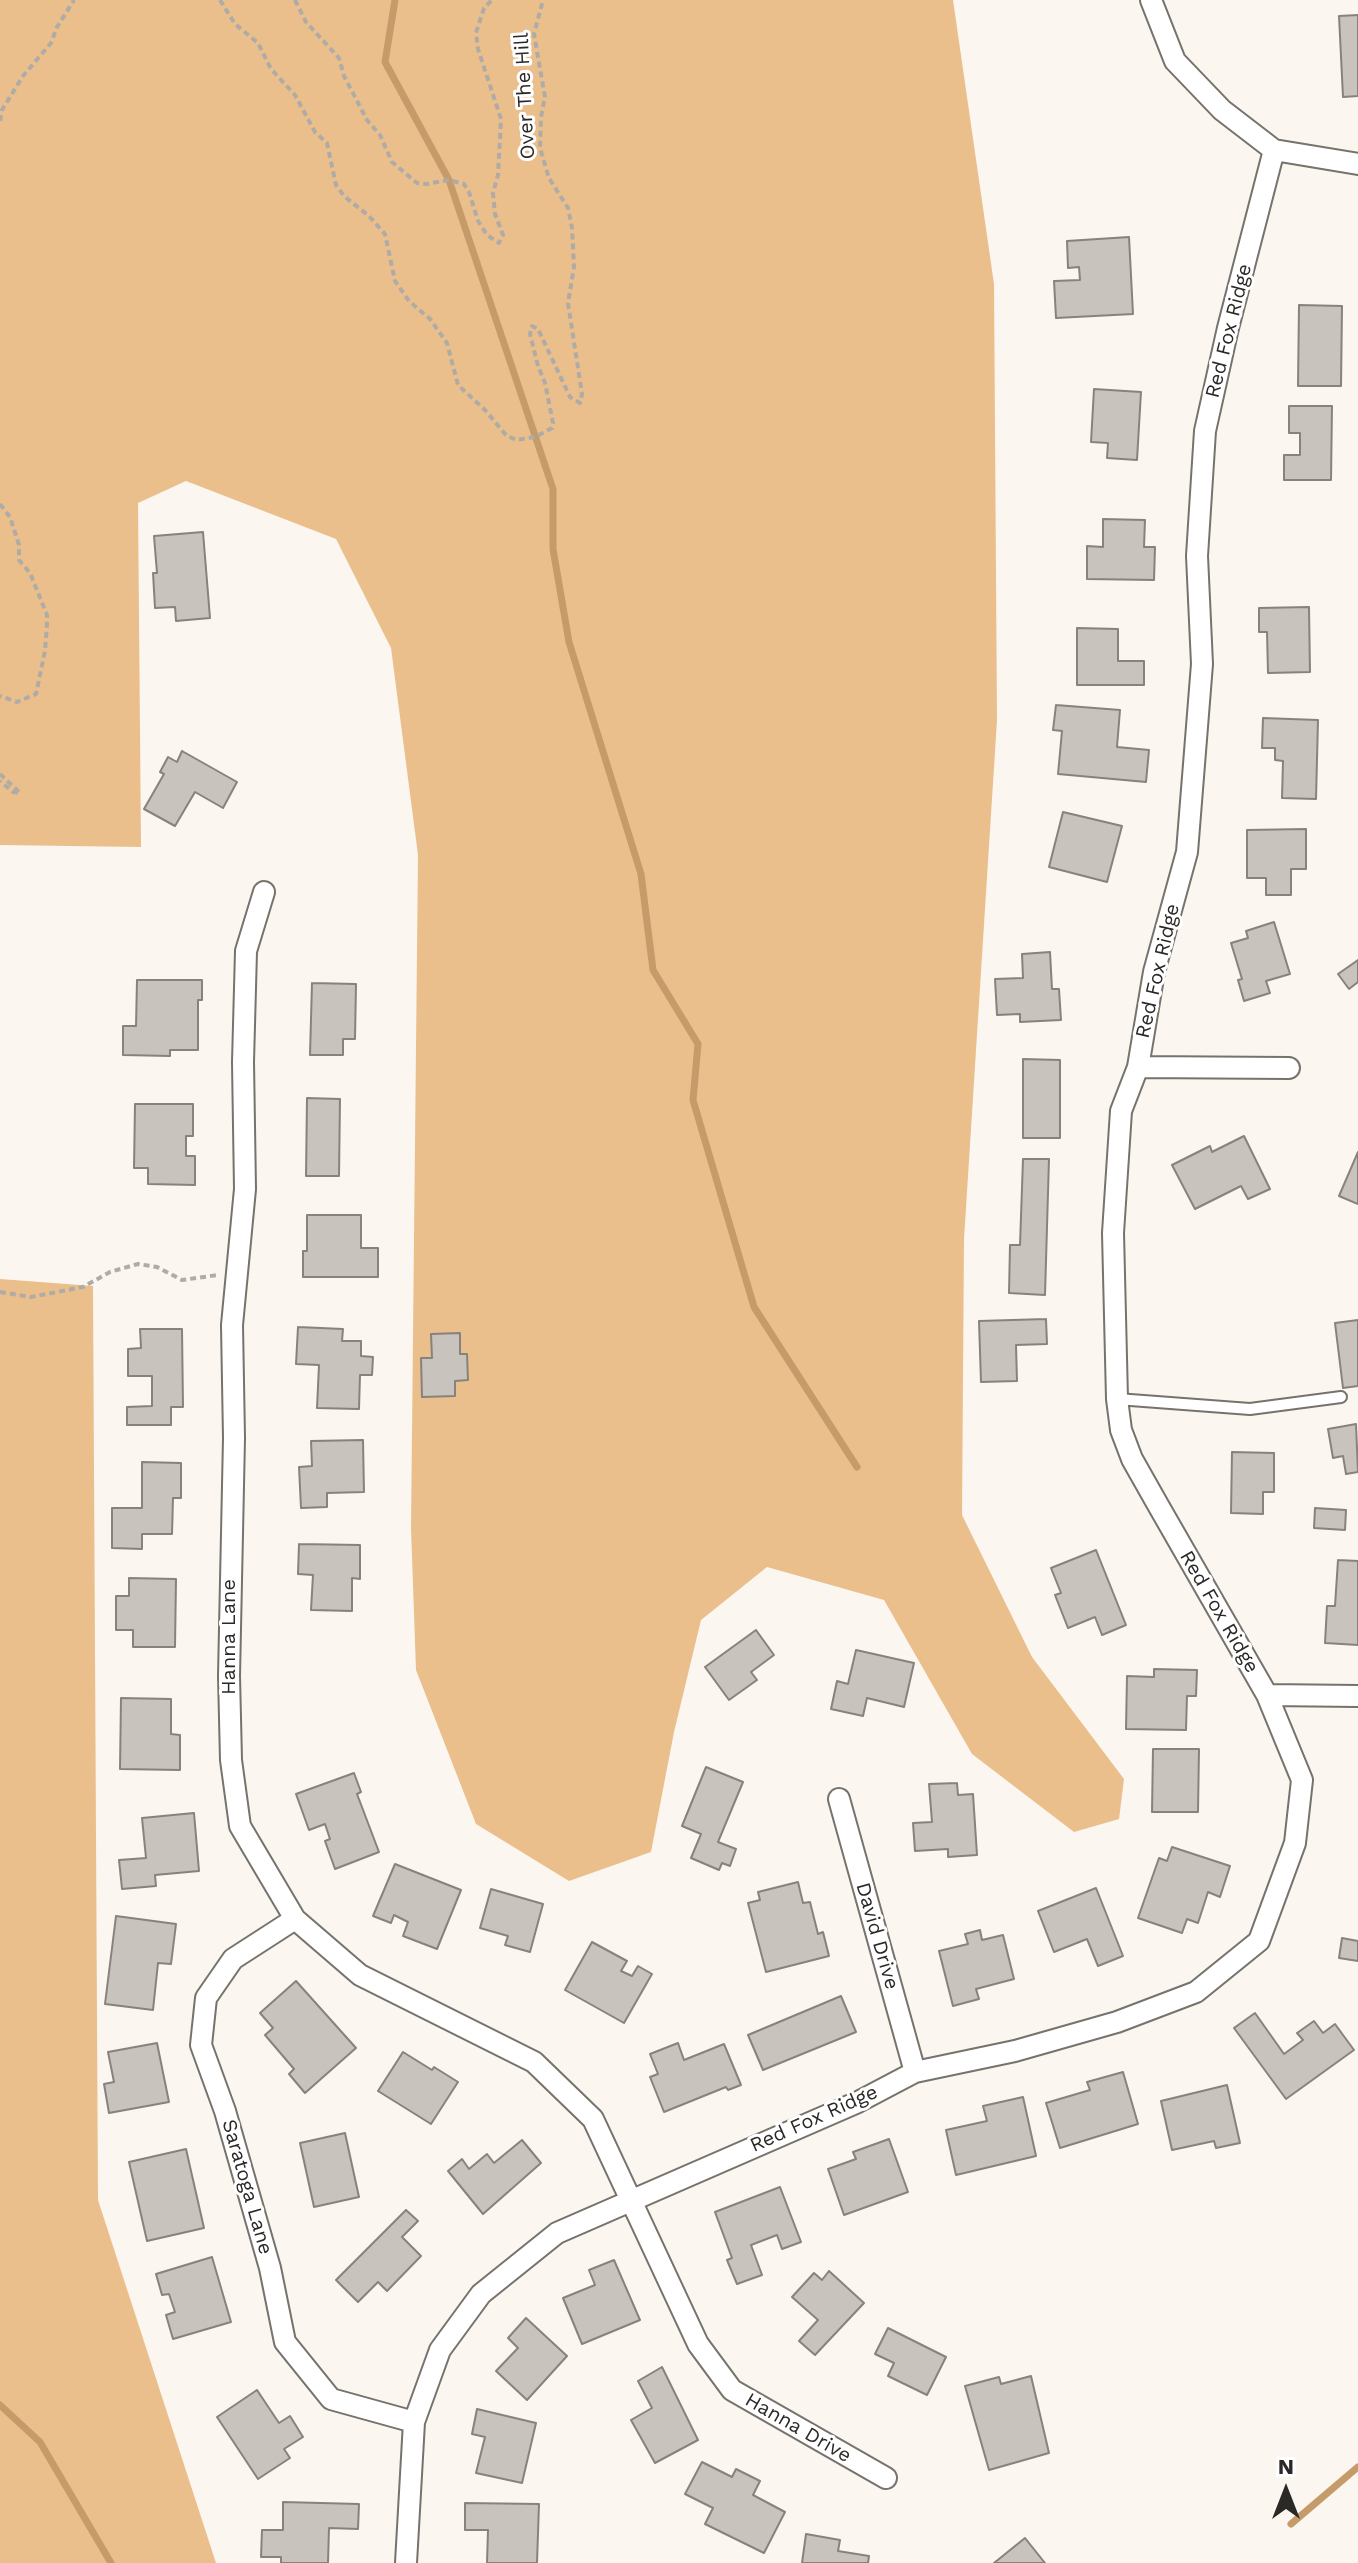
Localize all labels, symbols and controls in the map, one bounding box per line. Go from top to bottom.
street label: Over The Hill [510,32,540,160]
street label: Red Fox Ridge [1201,262,1257,400]
street label: Red Fox Ridge [1131,901,1185,1041]
street label: Red Fox Ridge [1174,1547,1264,1677]
street label: Hanna Lane [217,1579,241,1695]
street label: David Drive [850,1880,904,1992]
street label: Red Fox Ridge [746,2080,882,2158]
street label: Saratoga Lane [216,2117,278,2257]
street label: Hanna Drive [741,2388,855,2468]
north arrow [1246,2451,1326,2531]
text: N [1278,2454,1294,2479]

